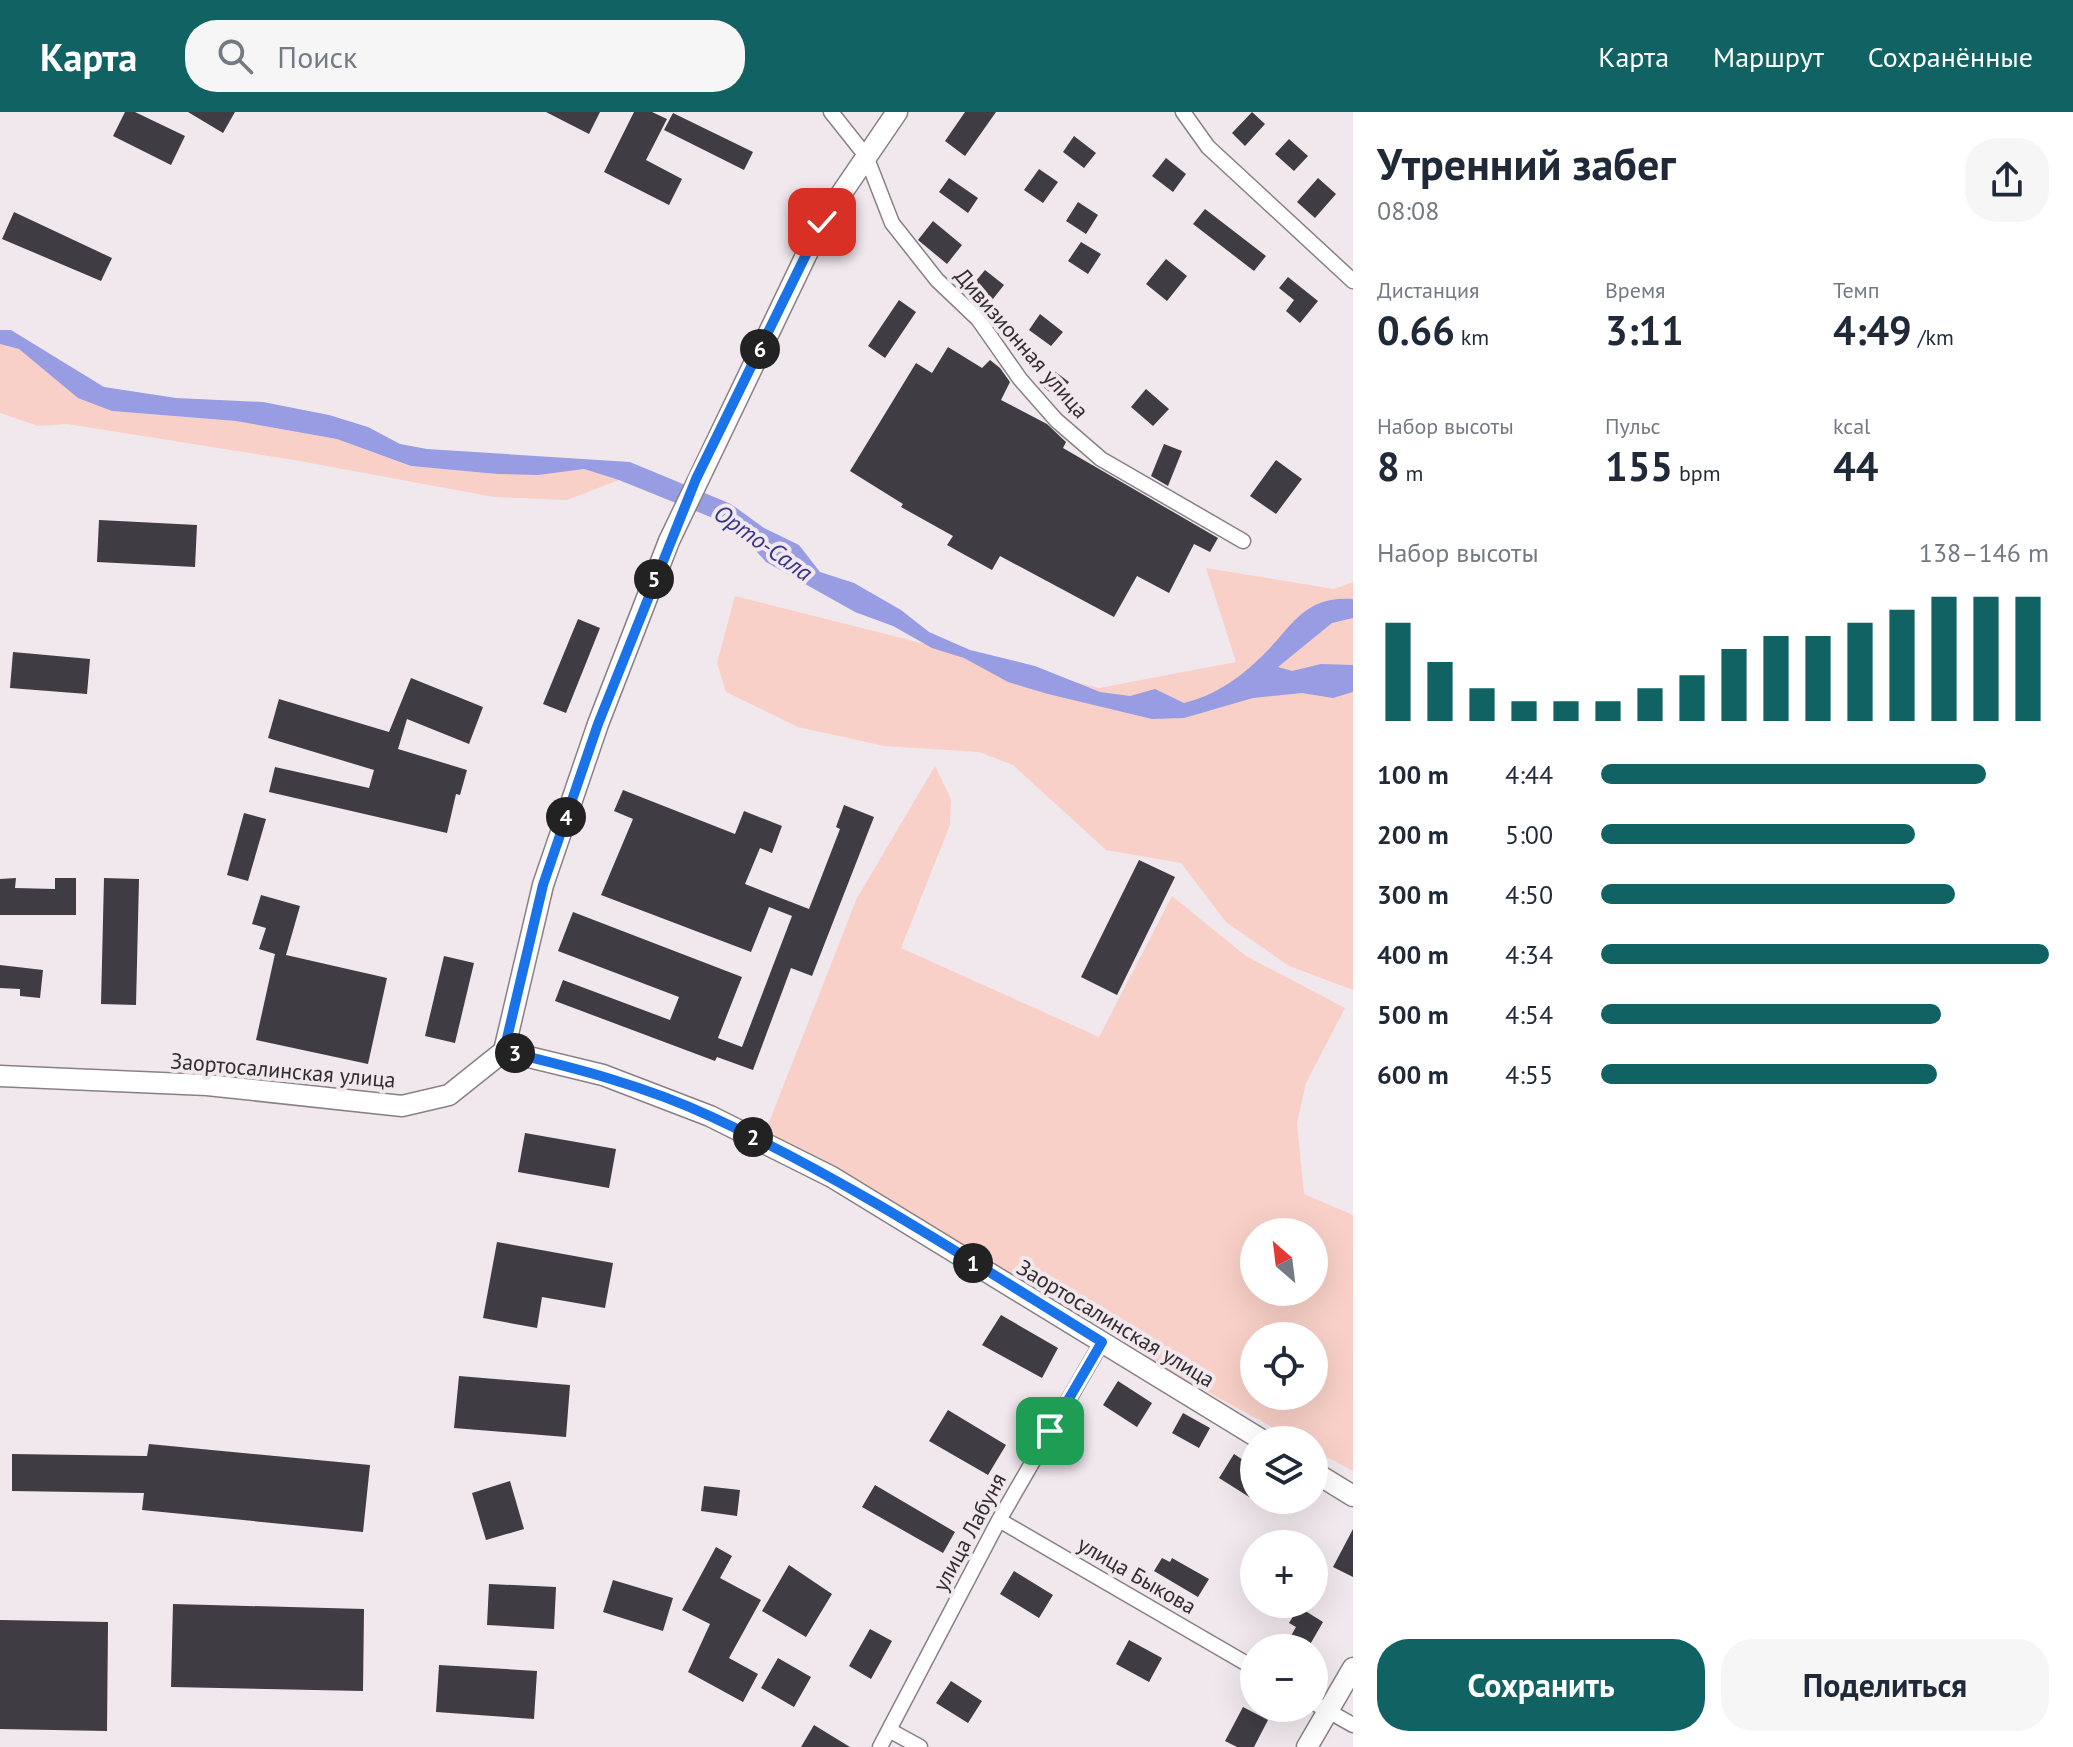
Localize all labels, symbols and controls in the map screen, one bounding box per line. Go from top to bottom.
search box [185,20,745,92]
text: Карта [40,32,137,81]
icon: search [213,34,257,78]
text: Поиск [277,37,357,76]
text: Карта [1598,38,1669,75]
text: Маршрут [1713,38,1824,75]
text: Сохранённые [1868,38,2033,75]
text: Утренний забег [1377,135,1676,192]
button: share [1965,138,2049,222]
pin [788,188,856,256]
text: 08:08 [1377,194,1439,227]
icon: check [800,200,844,244]
street label: Дивизионная улица [949,262,1095,424]
text: Дистанция [1377,276,1479,304]
text: Время [1605,276,1666,304]
text: Темп [1833,276,1880,304]
text: 0.66 [1377,304,1455,356]
text: 3:11 [1605,304,1684,356]
text: 4:49 [1833,304,1912,356]
text: km [1455,323,1489,351]
text: /km [1912,323,1954,351]
pin: 6 [740,329,780,369]
text: 6 [754,335,766,363]
text: Набор высоты [1377,412,1514,440]
text: Пульс [1605,412,1660,440]
text: kcal [1833,412,1871,440]
text: 8 [1377,440,1400,492]
text: 155 [1605,440,1673,492]
text: 44 [1833,440,1878,492]
text: m [1400,459,1423,487]
text: bpm [1673,459,1721,487]
water label: Орто-Сала [708,497,819,588]
text: Набор высоты [1377,536,1539,569]
text: 138–146 m [1919,536,2049,569]
pin: 5 [634,559,674,599]
text: 5 [648,565,660,593]
text: 100 m [1377,758,1449,791]
text: 4:44 [1505,758,1553,791]
pin: 4 [546,797,586,837]
text: 4 [560,803,572,831]
text: 200 m [1377,818,1449,851]
text: 5:00 [1505,818,1553,851]
text: 300 m [1377,878,1449,911]
text: 4:50 [1505,878,1553,911]
text: 400 m [1377,938,1449,971]
text: 4:34 [1505,938,1553,971]
text: 500 m [1377,998,1449,1031]
text: 4:54 [1505,998,1553,1031]
pin: 3 [495,1033,535,1073]
text: 3 [509,1039,521,1067]
street label: Заортосалинская улица [169,1046,397,1094]
text: 600 m [1377,1058,1449,1091]
text: 4:55 [1505,1058,1553,1091]
pin: 2 [733,1117,773,1157]
text: 2 [747,1123,759,1151]
north arrow [1240,1218,1328,1306]
map controls [1240,1218,1328,1722]
pin: 1 [953,1243,993,1283]
text: 1 [967,1249,979,1277]
street label: Заортосалинская улица [1012,1253,1220,1393]
button: locate [1240,1322,1328,1410]
pin [1016,1397,1084,1465]
icon: arrive [1028,1409,1072,1453]
button: layers [1240,1426,1328,1514]
street label: улица Лабуня [926,1468,1012,1596]
street label: улица Быкова [1073,1530,1201,1620]
button: + [1240,1530,1328,1618]
button: − [1240,1634,1328,1722]
button: Сохранить [1377,1639,1705,1731]
button: Поделиться [1721,1639,2049,1731]

